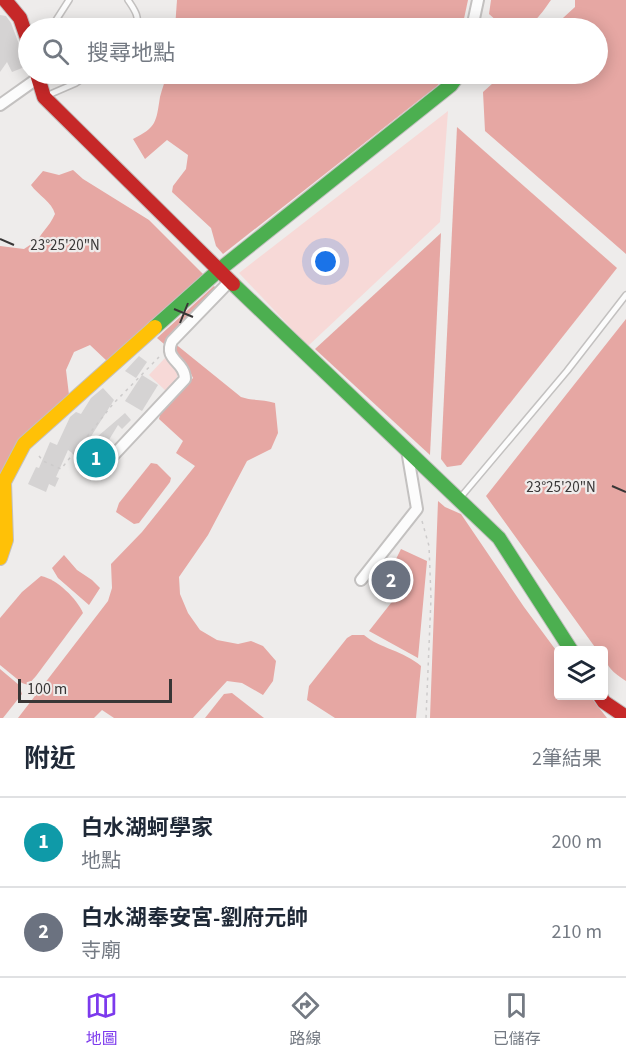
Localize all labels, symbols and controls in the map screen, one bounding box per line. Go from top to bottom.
search box [18,18,608,84]
icon: search [39,35,72,68]
text: 搜尋地點 [87,37,175,69]
text: 23°25'20"N [30,235,100,256]
your location [311,247,340,276]
pin: 1 [76,436,116,480]
text: 23°25'20"N [526,477,596,498]
pin: 2 [372,558,410,602]
map controls [554,646,608,700]
button: layers [554,646,608,700]
scale bar [18,676,172,704]
text: 100 m [27,678,67,700]
text: 附近 [24,740,76,777]
text: 2筆結果 [532,745,602,773]
text: 白水湖蚵學家 [81,812,213,844]
text: 1 [38,828,49,856]
text: 200 m [552,828,602,856]
text: 地點 [81,847,121,875]
text: 白水湖奉安宮-劉府元帥 [81,902,308,934]
text: 2 [38,918,49,946]
text: 210 m [552,918,602,946]
text: 寺廟 [81,937,121,965]
tab: 地圖 [85,989,118,1050]
tab: 路線 [289,989,322,1050]
tab: 已儲存 [493,989,541,1050]

